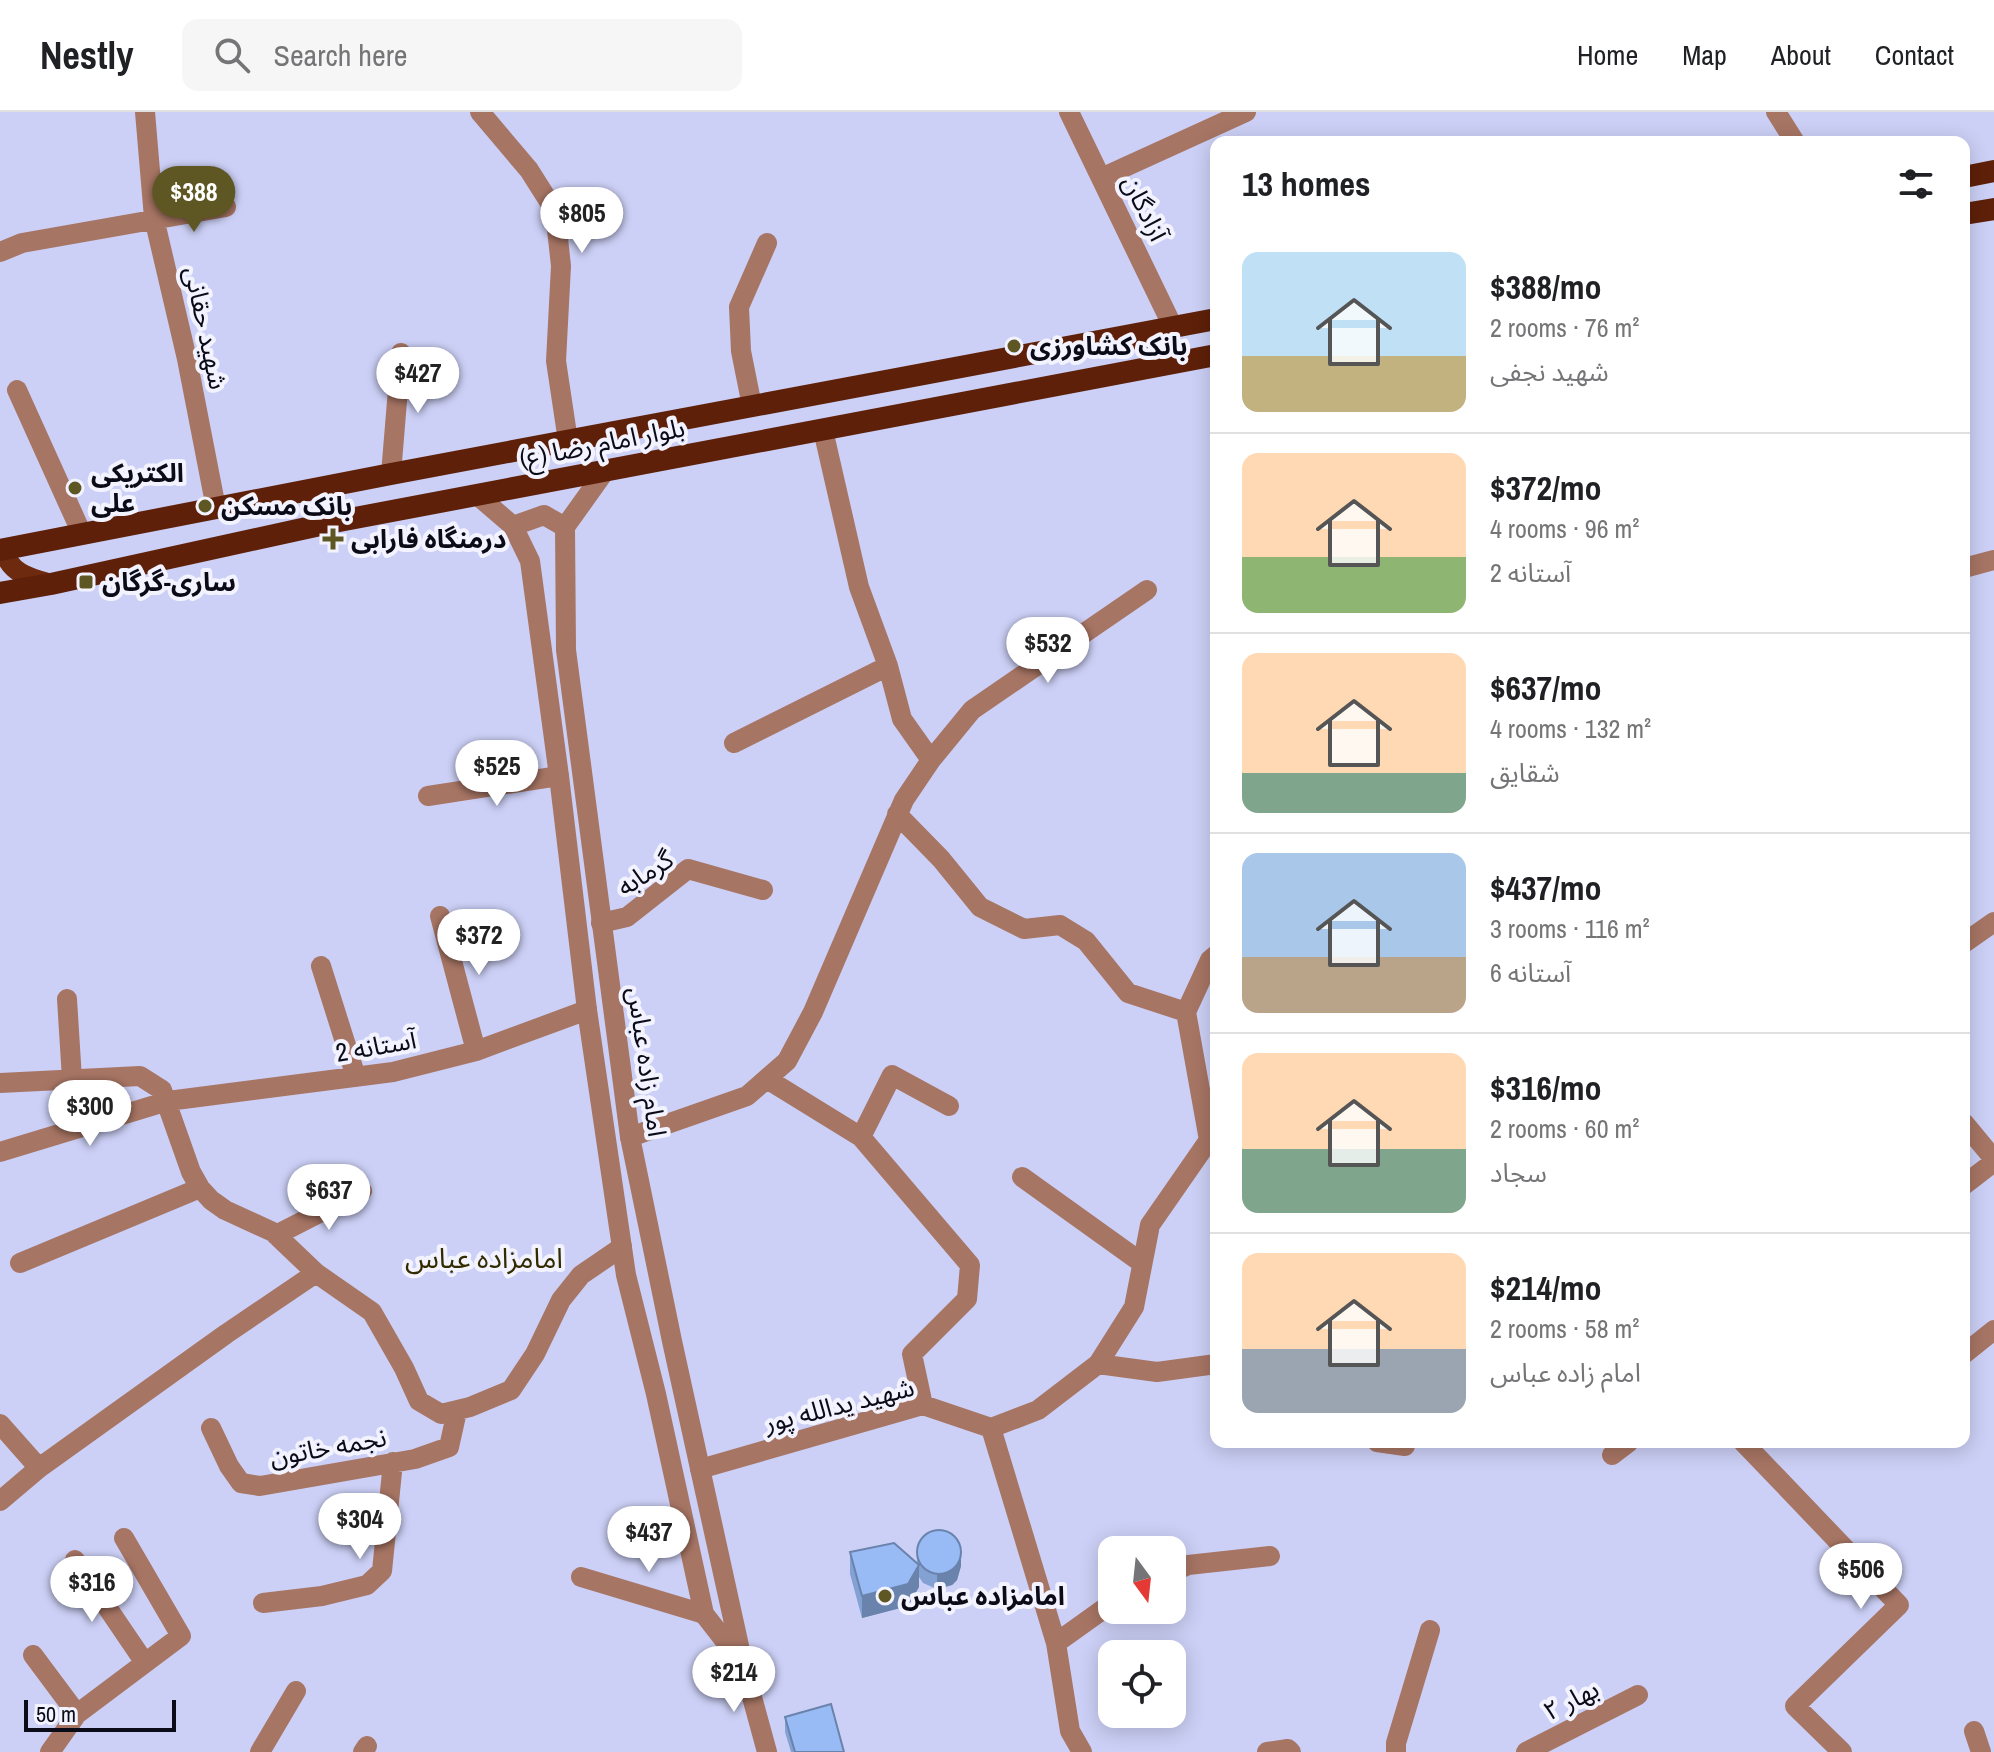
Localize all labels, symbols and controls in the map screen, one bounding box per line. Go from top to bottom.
search box [182,19,742,91]
text: Nestly [40,30,134,81]
icon: search [210,33,254,77]
text: Search here [274,35,408,75]
text: Home [1577,36,1638,74]
text: Map [1682,36,1727,74]
text: About [1771,36,1831,74]
text: Contact [1875,36,1954,74]
text: 13 homes [1242,161,1371,207]
icon: filters [1894,162,1938,206]
pin: $388 [147,166,241,234]
street label: آزادگان [1114,169,1177,248]
text: $388 [170,174,218,209]
pin: $805 [535,187,629,255]
text: $805 [558,195,606,230]
street label: شهید حقانی [176,263,237,393]
text: $388/mo [1490,264,1602,310]
icon: home [1306,284,1402,380]
text: 2 rooms · 76 m² [1490,310,1639,345]
place label: بانک کشاورزی [1030,328,1188,363]
marker: بانک کشاورزی [1005,337,1023,355]
pin: $427 [371,347,465,415]
text: شهید نجفی [1490,354,1609,389]
text: $427 [394,355,442,390]
street label: بلوار امام رضا (ع) [516,409,688,479]
place label: الکتریکی علی [91,455,184,520]
text: $372/mo [1490,465,1602,511]
marker: الکتریکی علی [66,479,84,497]
icon: home [1306,485,1402,581]
place label: بانک مسکن [221,488,352,523]
marker: بانک مسکن [196,497,214,515]
text: 4 rooms · 96 m² [1490,511,1639,546]
place label: درمنگاه فارابی [351,521,506,556]
marker: درمنگاه فارابی [322,528,344,550]
text: آستانه 2 [1490,555,1571,590]
place label: ساری-گرگان [102,564,236,599]
marker: ساری-گرگان [77,573,95,591]
pin: $532 [1001,617,1095,685]
text: $532 [1024,625,1072,660]
text: $637/mo [1490,665,1602,711]
icon: home [1306,685,1402,781]
text: 4 rooms · 132 m² [1490,711,1651,746]
pin: $525 [450,740,544,808]
text: $525 [473,748,521,783]
text: شقایق [1490,755,1560,790]
street label: گرمابه [610,841,680,904]
text: $437/mo [1490,865,1602,911]
icon: home [1306,885,1402,981]
pin: $372 [432,909,526,977]
text: 3 rooms · 116 m² [1490,911,1650,946]
text: $372 [455,917,503,952]
text: آستانه 6 [1490,955,1571,990]
street label: امام زاده عباس [617,985,675,1139]
street label: آستانه 2 [333,1021,420,1070]
text: $316/mo [1490,1065,1602,1111]
pin: $300 [43,1080,137,1148]
icon: home [1306,1085,1402,1181]
text: $300 [66,1088,114,1123]
text: 2 rooms · 60 m² [1490,1111,1639,1146]
text: سجاد [1490,1155,1547,1190]
pin: $637 [282,1164,376,1232]
text: $637 [305,1172,353,1207]
district label: امامزاده عباس [405,1239,563,1277]
text: $214/mo [1490,1265,1602,1311]
icon: home [1306,1285,1402,1381]
text: 2 rooms · 58 m² [1490,1311,1639,1346]
text: امام زاده عباس [1490,1355,1641,1390]
street label: شهید یدالله پور [759,1369,918,1441]
street label: نجمه خاتون [267,1419,389,1474]
pin: $304 [313,1493,407,1561]
text: $304 [336,1501,384,1536]
pin: $437 [602,1506,696,1574]
text: $437 [625,1514,673,1549]
north arrow [1098,1536,1186,1624]
map controls [1098,1536,1186,1728]
pin: $506 [1814,1543,1908,1611]
text: $506 [1837,1551,1885,1586]
pin: $316 [45,1556,139,1624]
text: $316 [68,1564,116,1599]
place label: امامزاده عباس [901,1578,1065,1613]
marker: امامزاده عباس [876,1587,894,1605]
button: locate [1098,1640,1186,1728]
pin: $214 [687,1646,781,1714]
text: $214 [710,1654,758,1689]
street label: بهار ۲ [1537,1671,1605,1728]
scale bar [24,1696,176,1732]
text: 50 m [36,1699,76,1729]

